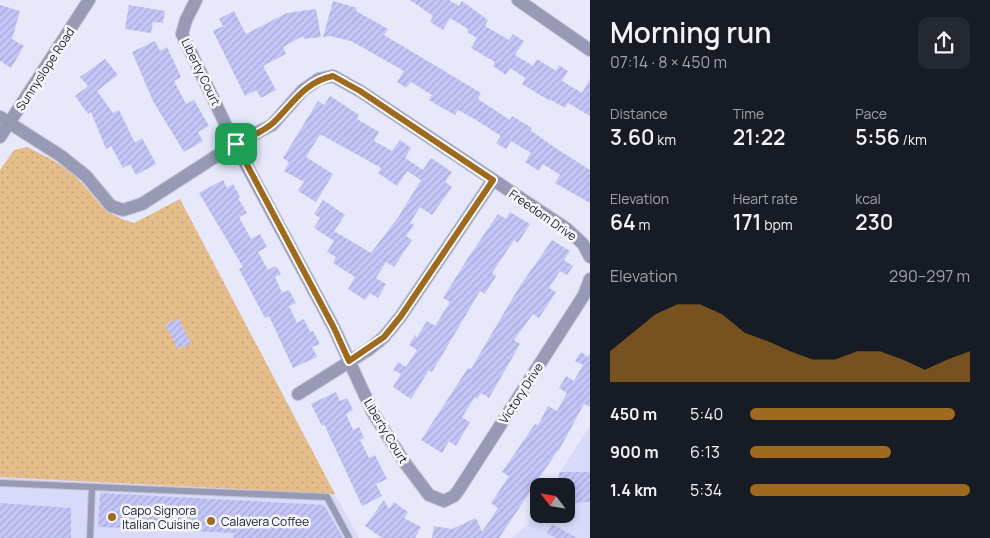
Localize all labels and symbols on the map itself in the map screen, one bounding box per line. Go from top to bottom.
street label: Sunnyslope Road [12,24,78,114]
street label: Liberty Court [177,36,225,109]
pin [215,123,257,165]
street label: Freedom Drive [506,185,580,245]
street label: Victory Drive [495,359,547,427]
street label: Liberty Court [360,395,412,467]
north arrow [530,478,575,522]
place label: Capo Signora Italian Cuisine [122,502,200,533]
marker: Capo Signora Italian Cuisine [106,511,118,523]
place label: Calavera Coffee [221,513,309,530]
marker: Calavera Coffee [205,515,217,527]

